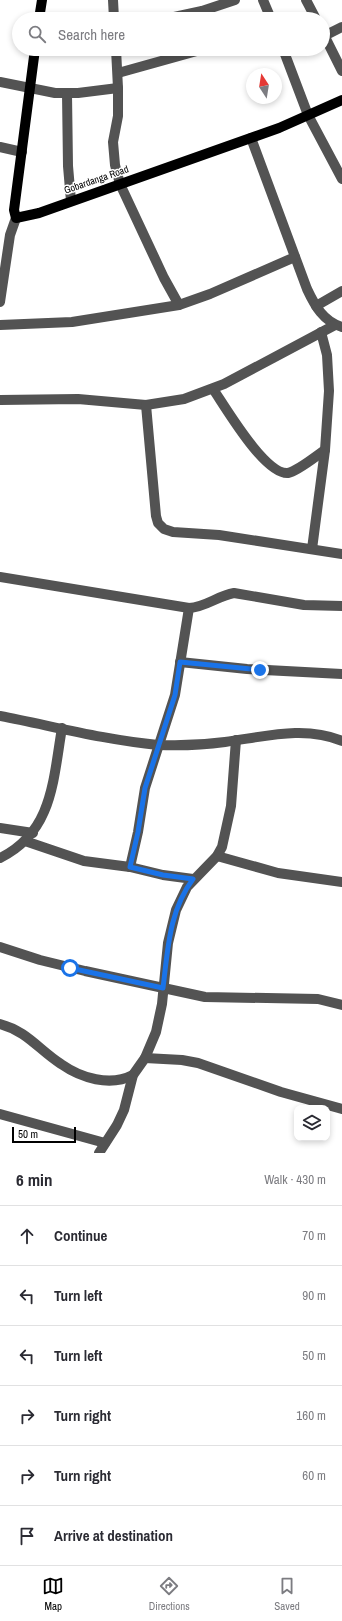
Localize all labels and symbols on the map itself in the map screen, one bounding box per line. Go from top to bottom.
north arrow [246,68,282,104]
street label: Gobardanga Road [62,162,130,197]
route end [251,661,269,679]
route start [61,959,79,977]
scale bar [12,1125,76,1144]

